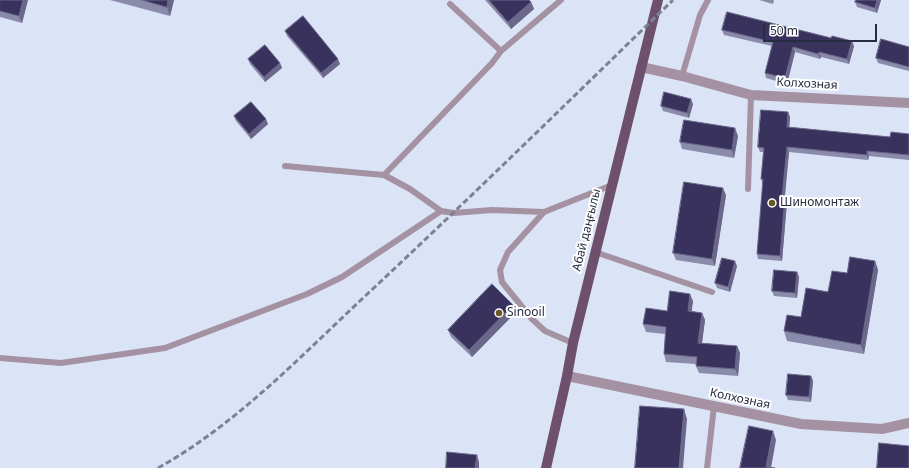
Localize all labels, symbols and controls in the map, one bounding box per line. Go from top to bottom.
scale bar [765,16,879,42]
text: 50 m [770,22,798,39]
street label: Колхозная [776,75,838,93]
street label: Абай даңғылы [570,187,604,273]
place label: Шиномонтаж [780,196,859,210]
marker: Шиномонтаж [767,198,777,208]
place label: Sinooil [507,306,545,320]
marker: Sinooil [494,308,504,318]
street label: Колхозная [709,386,771,412]

